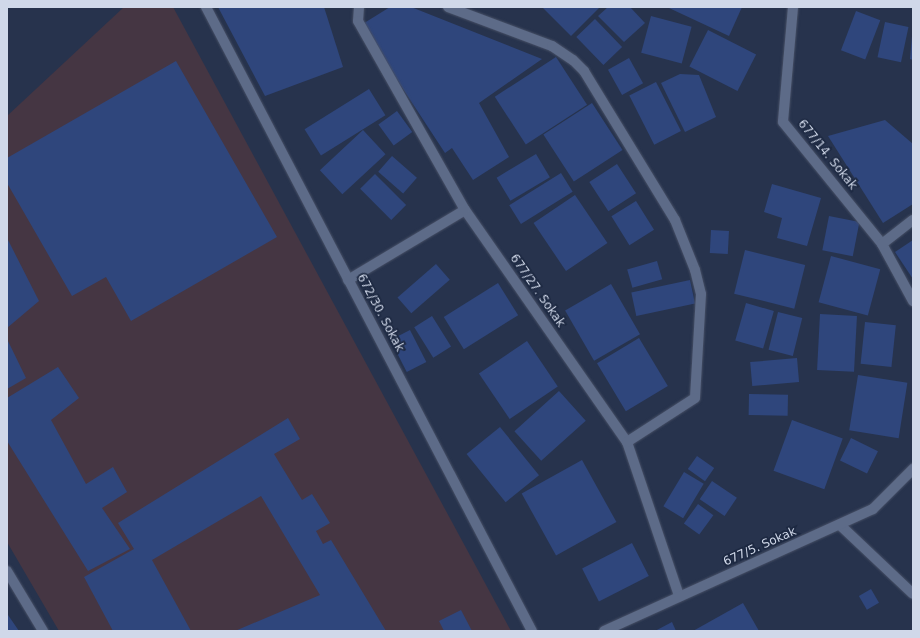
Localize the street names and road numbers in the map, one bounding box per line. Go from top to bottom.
street label: 677/14. Sokak [794,117,860,193]
street label: 677/27. Sokak [506,252,568,330]
street label: 672/30. Sokak [353,272,407,354]
street label: 677/5. Sokak [721,525,799,569]

